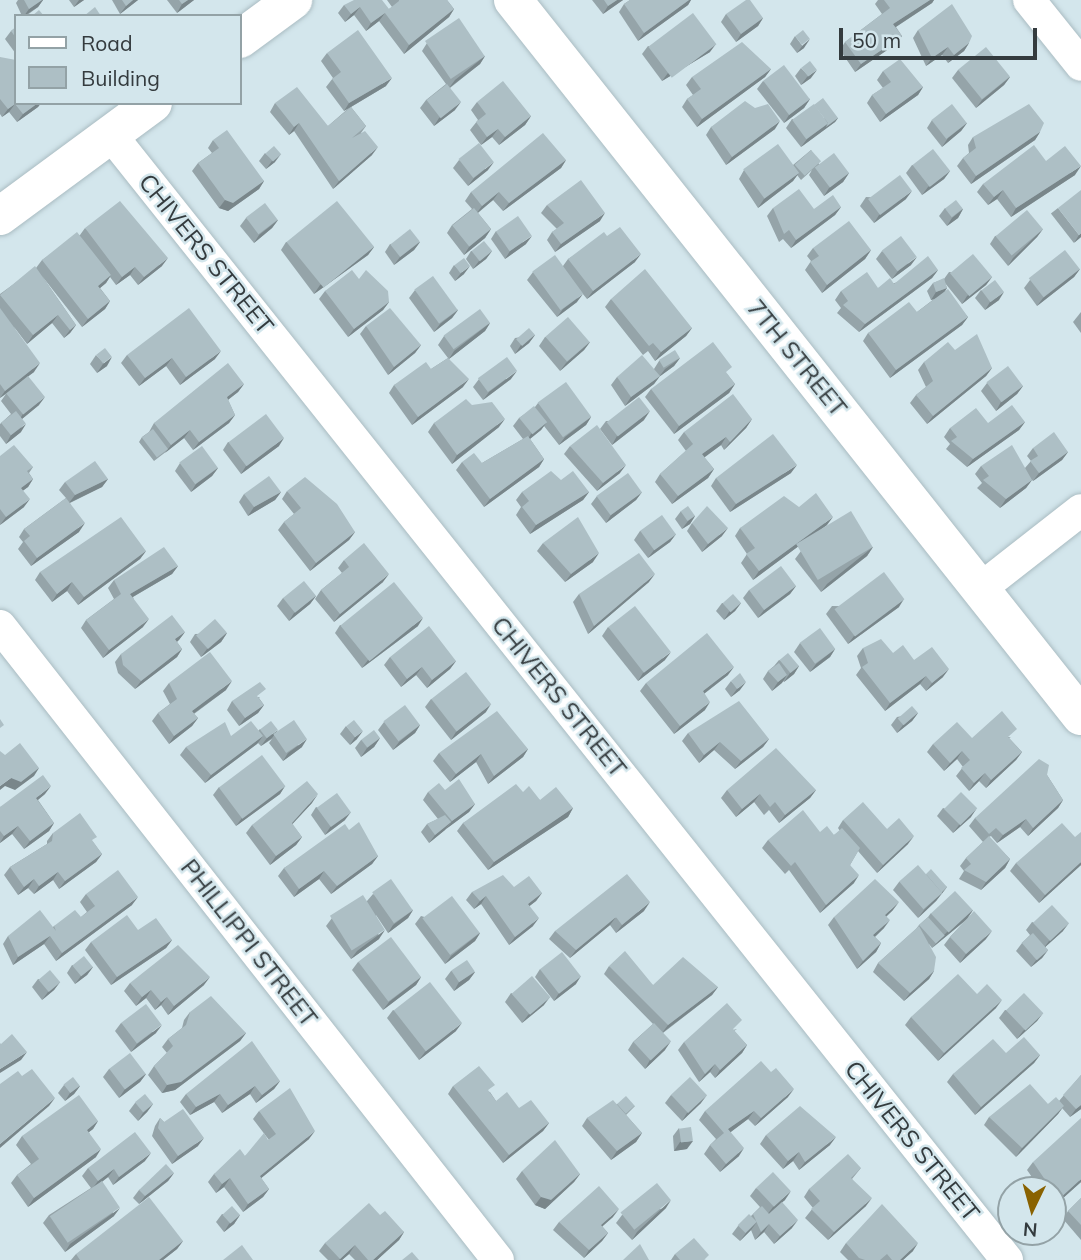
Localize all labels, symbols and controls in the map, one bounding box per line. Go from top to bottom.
legend [14,14,242,105]
scale bar [843,14,1041,58]
text: 50 m [852,27,901,53]
text: Road [81,30,132,56]
text: Building [81,65,160,91]
street label: CHIVERS STREET [133,168,279,340]
street label: 7TH STREET [741,294,853,422]
street label: CHIVERS STREET [486,611,632,783]
street label: PHILLIPPI STREET [175,854,323,1032]
street label: CHIVERS STREET [839,1055,985,1227]
north arrow [997,1176,1067,1246]
text: N [1022,1217,1039,1243]

